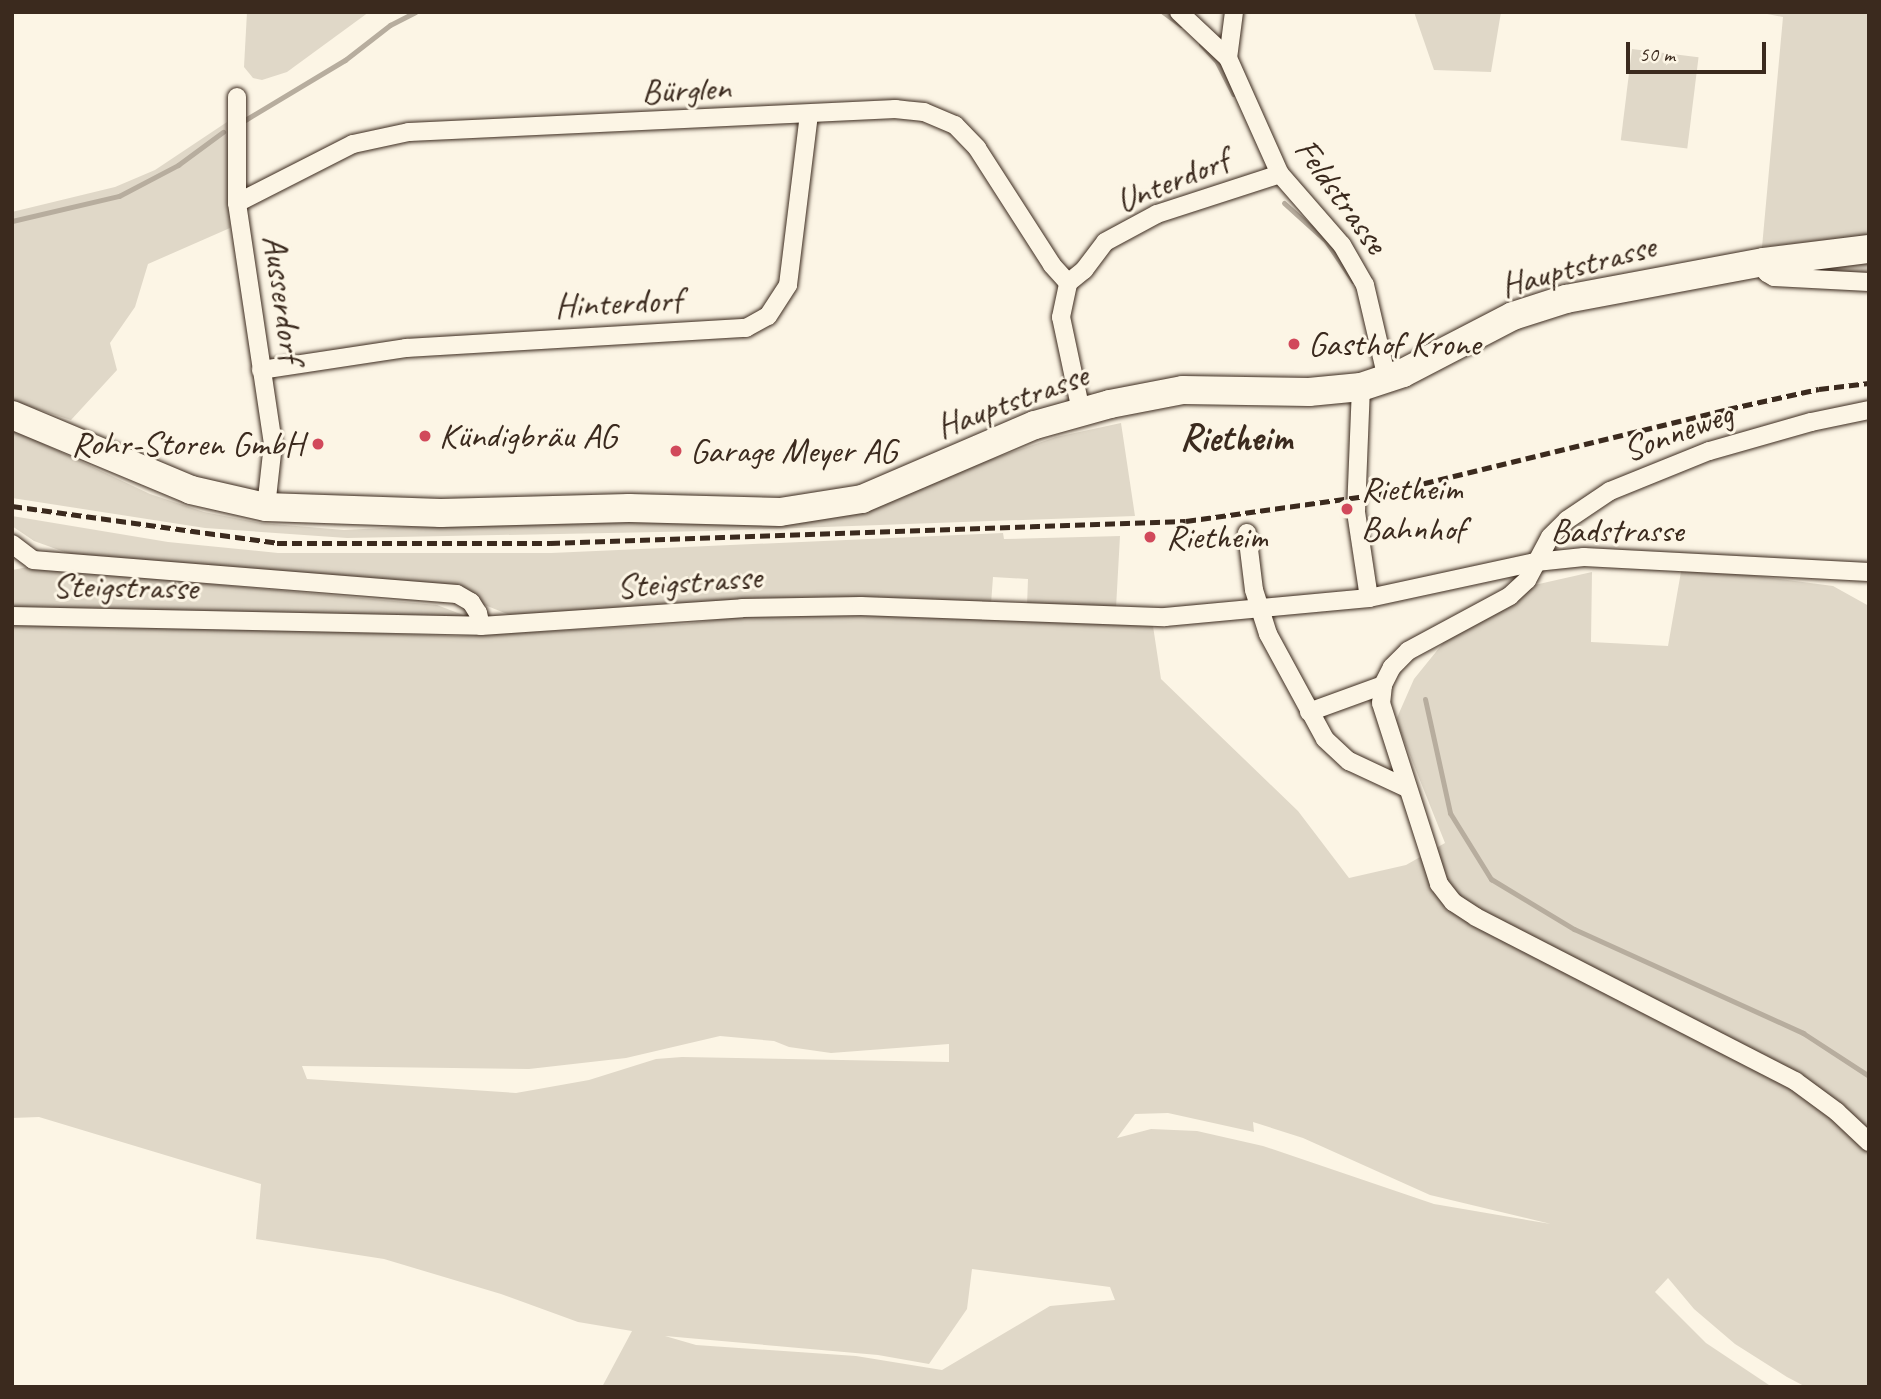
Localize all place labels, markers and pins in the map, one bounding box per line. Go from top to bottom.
place label: Gasthof Krone [1308,323,1480,365]
marker: Gasthof Krone [1286,336,1302,352]
place label: Kündigbräu AG [439,415,617,457]
place label: Rohr-Storen GmbH [71,423,304,465]
marker: Kündigbräu AG [417,428,433,444]
place label: Garage Meyer AG [690,430,896,472]
marker: Rohr-Storen GmbH [310,436,326,452]
marker: Garage Meyer AG [668,443,684,459]
place label: Rietheim Bahnhof [1361,468,1465,550]
marker: Rietheim Bahnhof [1339,501,1355,517]
place label: Rietheim [1166,516,1268,558]
marker: Rietheim [1140,527,1160,547]

